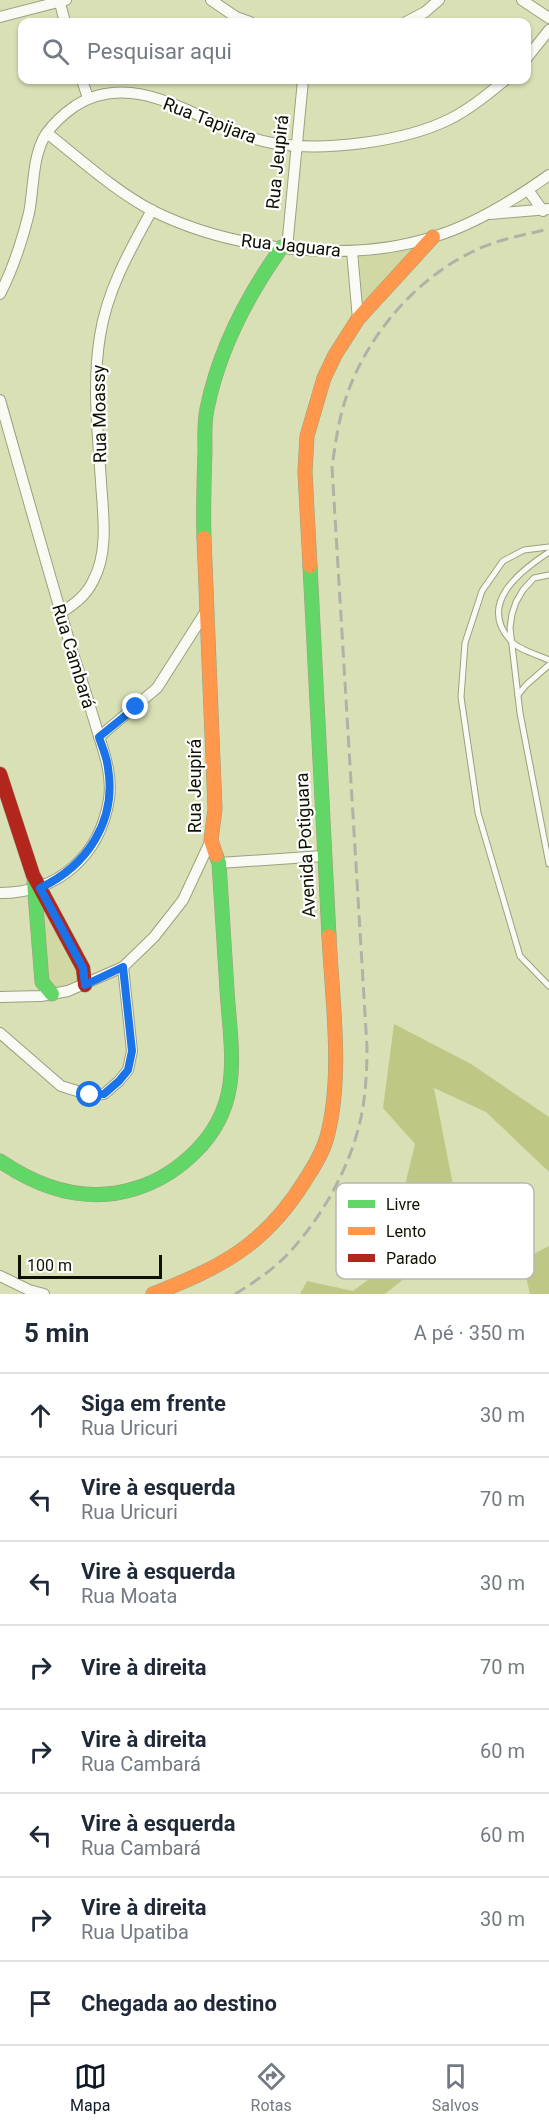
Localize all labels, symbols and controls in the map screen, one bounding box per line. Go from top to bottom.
search box [18,18,531,84]
icon: search [39,35,72,68]
text: Pesquisar aqui [87,39,232,64]
street label: Rua Tapijara [160,93,260,147]
street label: Rua Jeupirá [262,114,292,210]
street label: Rua Jaguara [240,229,342,261]
street label: Rua Moassy [88,364,110,463]
street label: Rua Cambará [48,601,100,711]
route end [122,693,148,719]
street label: Rua Jeupirá [184,739,205,833]
street label: Avenida Potiguara [291,772,319,918]
route start [76,1081,102,1107]
legend [336,1183,534,1279]
text: Livre [386,1195,420,1214]
text: Lento [386,1222,426,1241]
text: Parado [386,1249,437,1268]
scale bar [18,1252,162,1280]
text: 100 m [27,1256,72,1275]
text: 5 min [24,1318,89,1348]
text: A pé · 350 m [414,1321,525,1345]
text: Siga em frente [81,1391,226,1416]
icon: ahead [24,1399,57,1432]
text: 30 m [480,1403,525,1427]
text: Rua Uricuri [81,1416,178,1440]
text: Vire à esquerda [81,1475,235,1500]
icon: left [24,1483,57,1516]
text: 70 m [480,1487,525,1511]
text: Rua Uricuri [81,1500,178,1524]
text: Vire à esquerda [81,1559,235,1584]
icon: left [24,1567,57,1600]
text: 30 m [480,1571,525,1595]
text: Rua Moata [81,1584,177,1608]
icon: right [24,1651,57,1684]
text: Vire à direita [81,1655,207,1680]
text: 70 m [480,1655,525,1679]
text: Vire à direita [81,1727,207,1752]
icon: right [24,1735,57,1768]
text: 60 m [480,1739,525,1763]
text: Rua Cambará [81,1752,201,1776]
text: Vire à esquerda [81,1811,235,1836]
icon: left [24,1819,57,1852]
text: 60 m [480,1823,525,1847]
text: Rua Cambará [81,1836,201,1860]
text: Vire à direita [81,1895,207,1920]
icon: right [24,1903,57,1936]
text: 30 m [480,1907,525,1931]
text: Rua Upatiba [81,1920,189,1944]
icon: arrive [24,1987,57,2020]
text: Chegada ao destino [81,1991,277,2016]
tab: Mapa [70,2060,110,2115]
tab: Rotas [251,2060,292,2115]
tab: Salvos [432,2060,479,2115]

